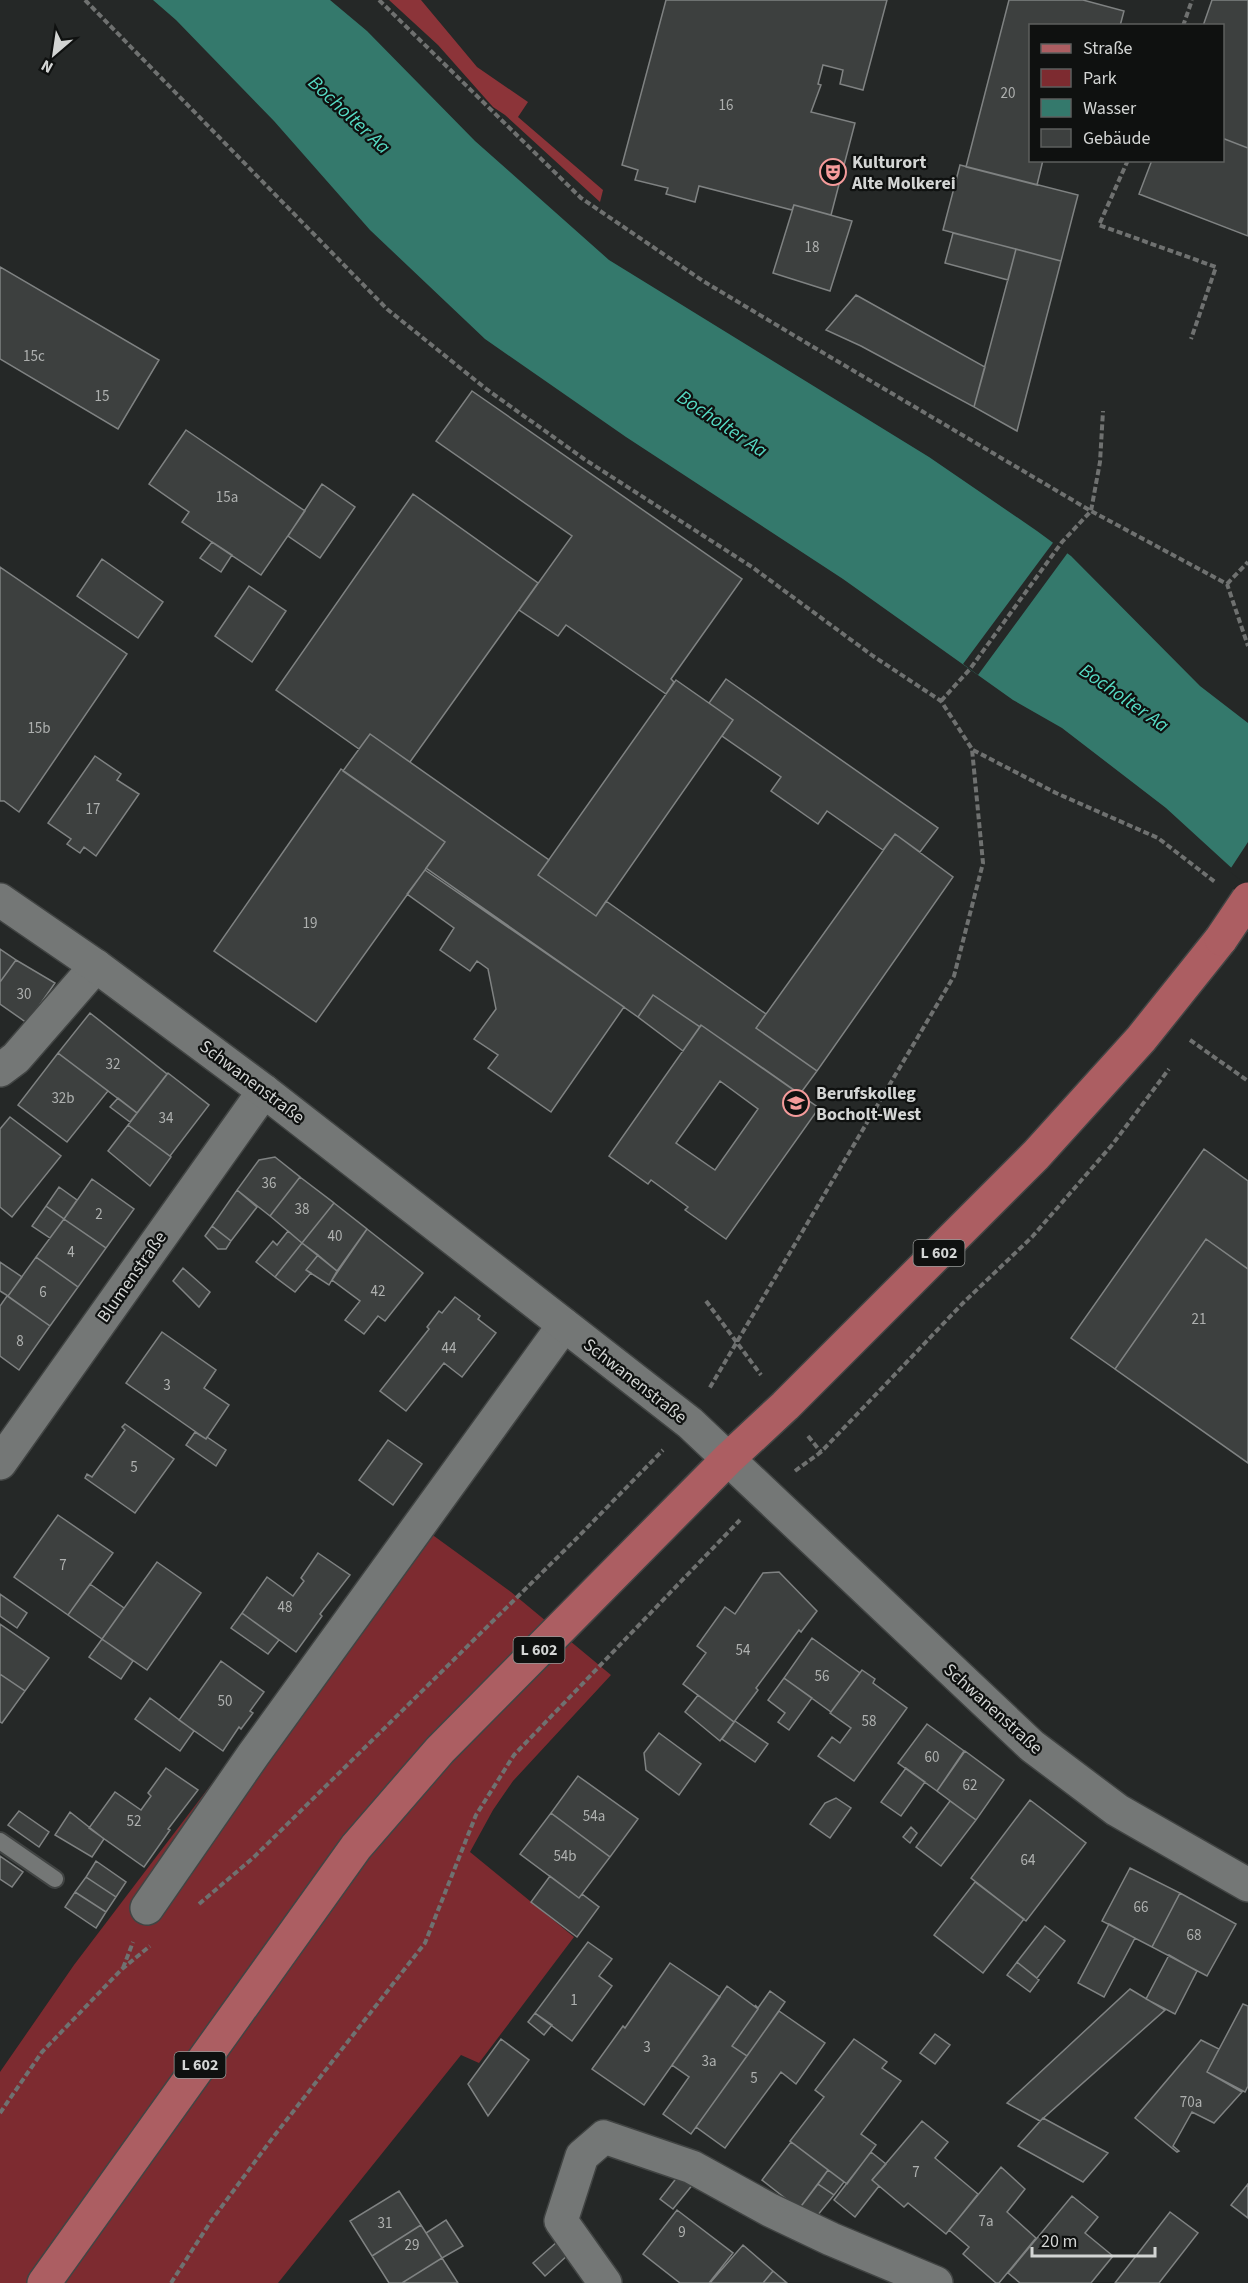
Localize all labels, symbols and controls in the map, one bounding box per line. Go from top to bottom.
north arrow [24,24,84,84]
legend [1029,24,1224,162]
text: Straße [1083,36,1133,61]
text: N [37,54,57,78]
text: Park [1083,66,1117,91]
water label: Bocholter Aa [302,69,397,161]
house number: 20 [1001,83,1015,104]
house number: 16 [719,95,733,116]
text: Wasser [1083,96,1137,121]
text: Gebäude [1083,126,1151,151]
place label: Kulturort Alte Molkerei [851,150,956,196]
theatre icon: Kulturort Alte Molkerei [818,157,848,187]
house number: 18 [805,237,819,258]
house number: 15c [23,346,45,367]
water label: Bocholter Aa [671,383,773,465]
house number: 15 [95,386,109,407]
house number: 15a [216,487,238,508]
water label: Bocholter Aa [1074,657,1175,739]
house number: 15b [27,718,51,739]
house number: 17 [86,799,100,820]
house number: 19 [303,913,317,934]
house number: 30 [17,984,31,1005]
street label: Schwanenstraße [194,1034,310,1130]
house number: 32 [106,1054,120,1075]
place label: Berufskolleg Bocholt-West [816,1081,921,1127]
house number: 32b [51,1088,75,1109]
school or university icon: Berufskolleg Bocholt-West [781,1088,811,1118]
house number: 34 [159,1108,174,1129]
house number: 36 [262,1173,276,1194]
house number: 38 [295,1199,309,1220]
house number: 2 [95,1204,103,1225]
street label: Blumenstraße [91,1226,173,1328]
house number: 40 [328,1226,342,1247]
road number: L 602 [914,1240,964,1266]
house number: 4 [67,1242,75,1263]
house number: 42 [371,1281,385,1302]
house number: 6 [39,1282,47,1303]
house number: 21 [1192,1309,1206,1330]
house number: 8 [16,1331,24,1352]
street label: Schwanenstraße [578,1333,692,1430]
house number: 44 [442,1338,457,1359]
house number: 3 [163,1375,171,1396]
house number: 5 [130,1457,138,1478]
house number: 7 [59,1555,67,1576]
house number: 48 [278,1597,292,1618]
road number: L 602 [514,1637,564,1663]
house number: 54 [736,1640,751,1661]
street label: Schwanenstraße [938,1658,1048,1760]
house number: 56 [815,1666,829,1687]
house number: 50 [218,1691,232,1712]
house number: 58 [862,1711,876,1732]
house number: 60 [925,1747,939,1768]
house number: 62 [963,1775,977,1796]
house number: 54a [583,1806,605,1827]
house number: 52 [127,1811,141,1832]
house number: 54b [553,1846,577,1867]
house number: 64 [1021,1850,1036,1871]
house number: 66 [1134,1897,1148,1918]
house number: 68 [1187,1925,1201,1946]
house number: 1 [570,1990,578,2011]
house number: 3 [643,2037,651,2058]
house number: 3a [701,2051,717,2072]
road number: L 602 [174,2052,226,2078]
house number: 5 [750,2068,758,2089]
house number: 70a [1180,2092,1202,2113]
house number: 7 [912,2162,920,2183]
house number: 7a [978,2211,994,2232]
house number: 31 [378,2213,392,2234]
scale bar [1032,2220,1155,2258]
house number: 9 [678,2222,686,2243]
text: 20 m [1041,2229,1077,2254]
house number: 29 [405,2235,419,2256]

